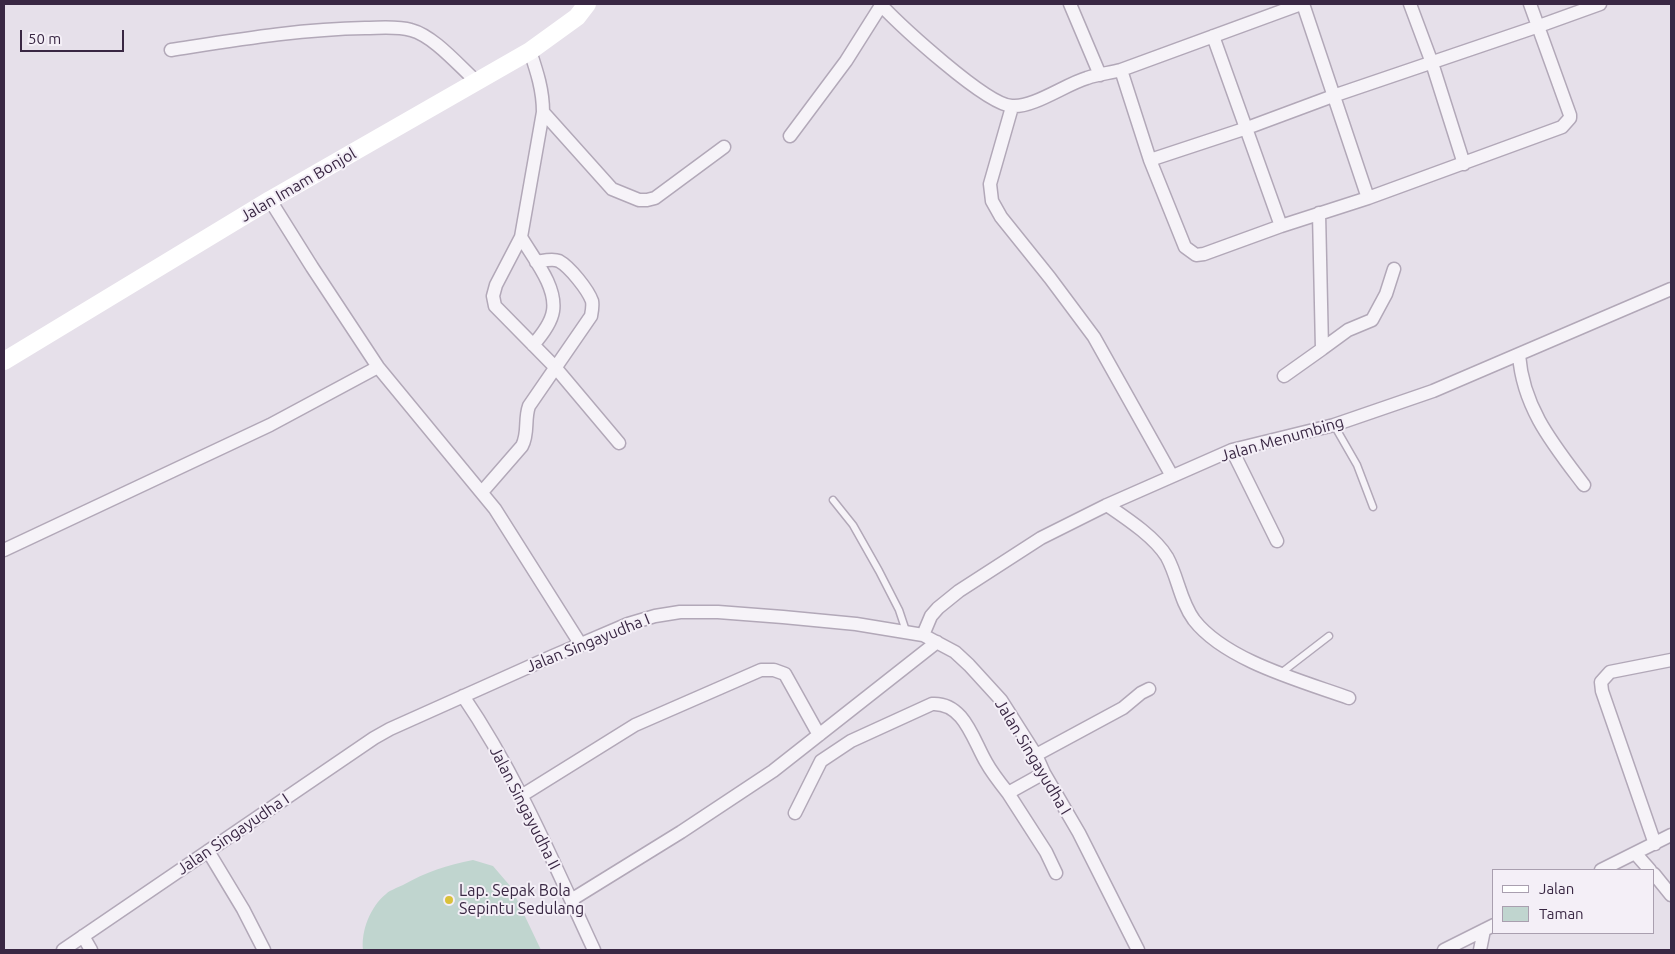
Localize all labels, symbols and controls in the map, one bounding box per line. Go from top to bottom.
scale bar [22,20,126,52]
text: 50 m [28,30,61,47]
street label: Jalan Imam Bonjol [236,144,360,226]
street label: Jalan Menumbing [1218,412,1346,466]
street label: Jalan Singayudha I [523,609,653,677]
street label: Jalan Singayudha I [991,696,1075,818]
street label: Jalan Singayudha II [486,743,564,873]
street label: Jalan Singayudha I [173,789,293,879]
legend [1492,869,1655,934]
text: Jalan [1539,880,1574,897]
place label: Lap. Sepak Bola Sepintu Sedulang [459,881,584,919]
marker: Lap. Sepak Bola Sepintu Sedulang [443,894,455,906]
text: Taman [1539,905,1584,922]

